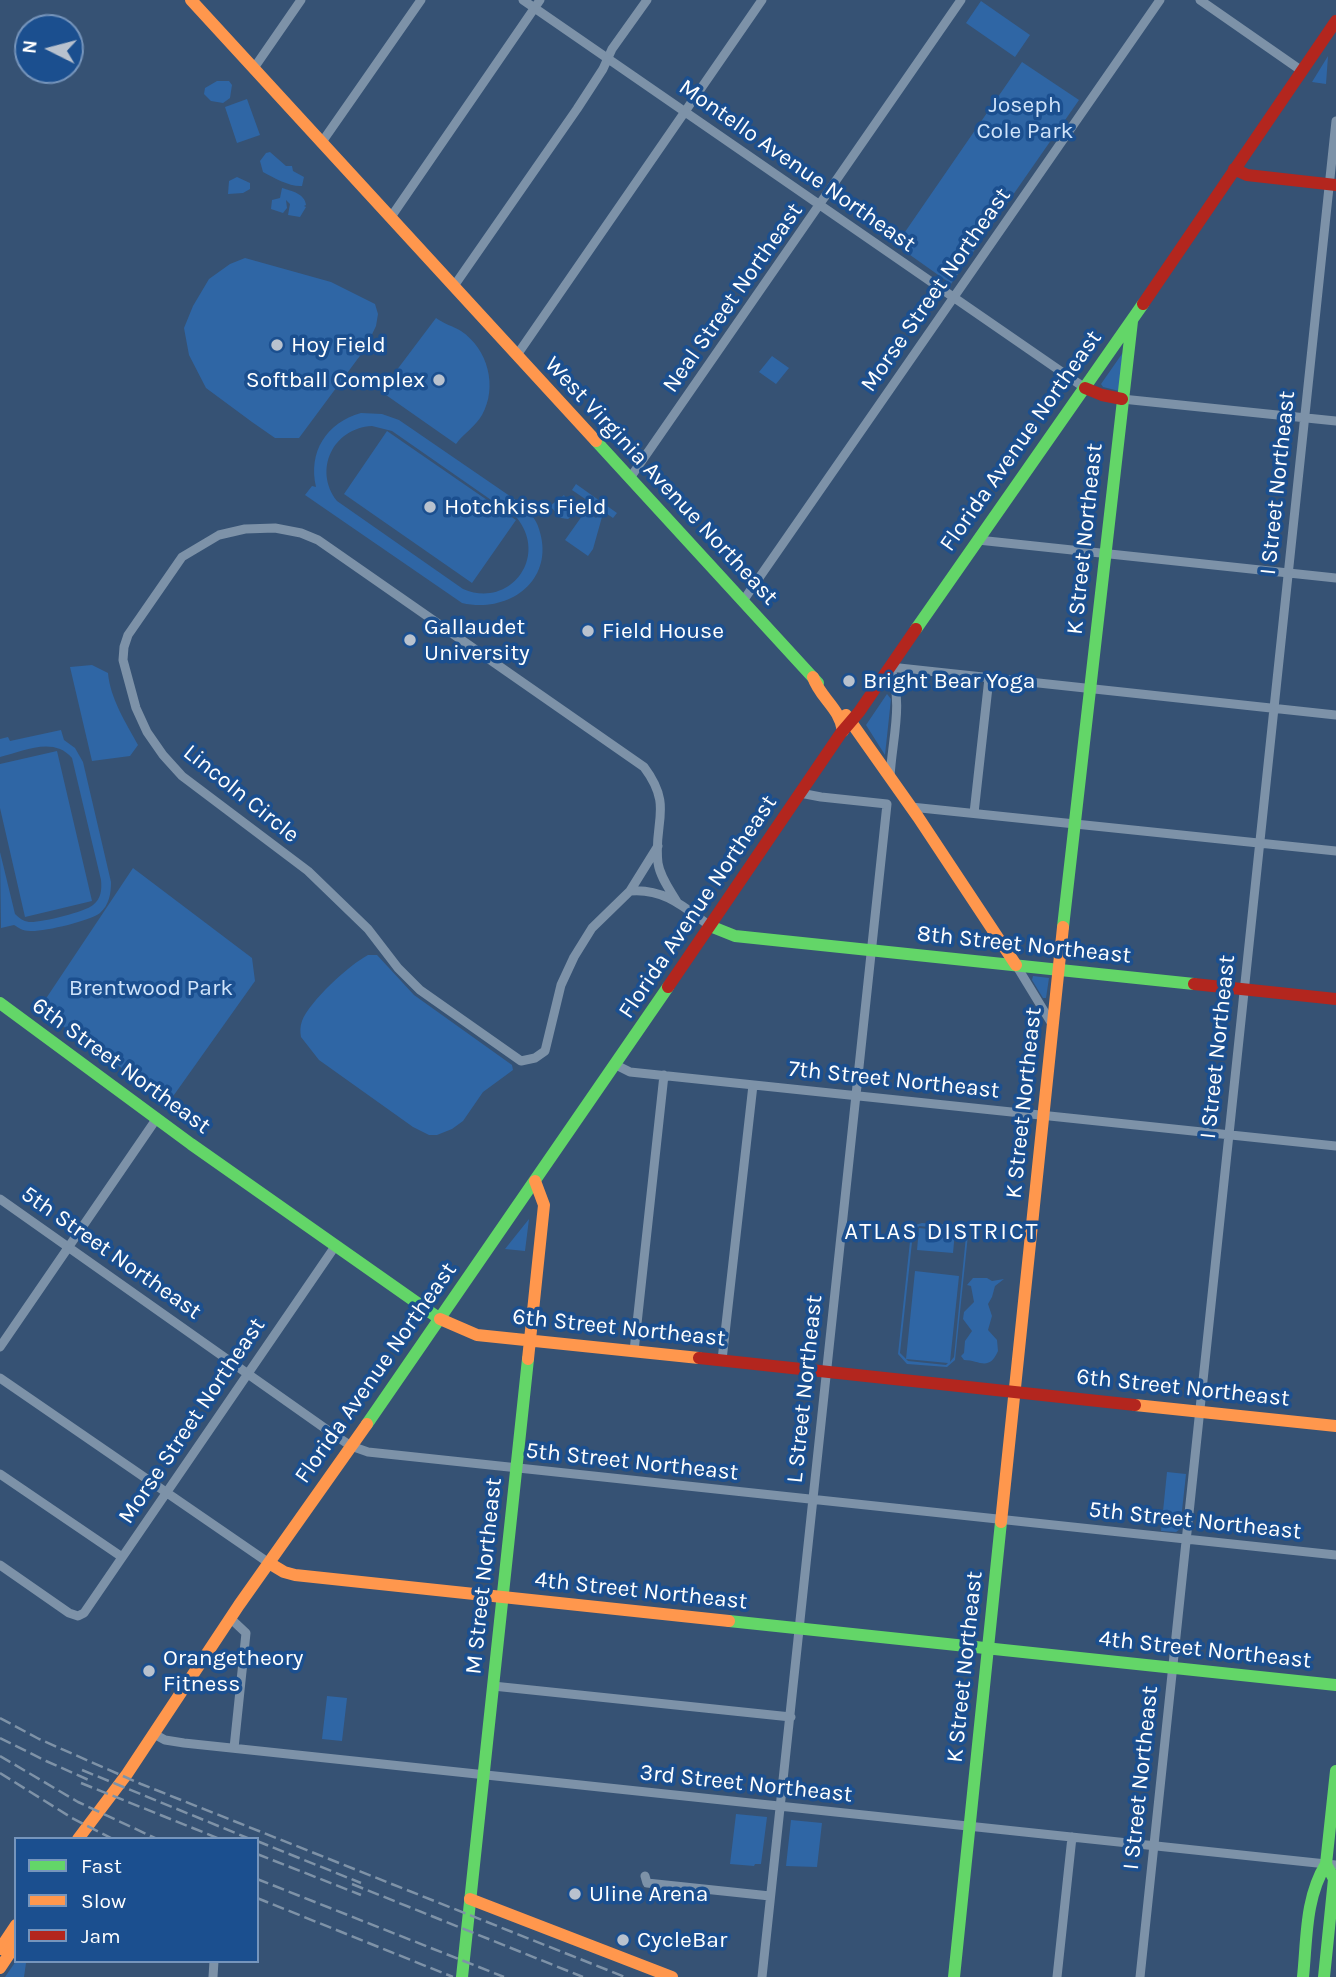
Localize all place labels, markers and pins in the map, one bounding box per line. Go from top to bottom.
place label: Hoy Field [291,331,386,359]
marker: Hoy Field [269,337,285,353]
place label: Softball Complex [246,366,425,394]
marker: Softball Complex [431,372,447,388]
place label: Hotchkiss Field [444,493,607,521]
marker: Hotchkiss Field [422,499,438,515]
place label: Gallaudet University [424,613,530,667]
place label: Field House [602,617,724,645]
marker: Field House [580,623,596,639]
marker: Gallaudet University [402,632,418,648]
place label: Bright Bear Yoga [863,667,1035,695]
marker: Bright Bear Yoga [841,673,857,689]
place label: Orangetheory Fitness [163,1644,303,1698]
marker: Orangetheory Fitness [141,1663,157,1679]
place label: Uline Arena [589,1880,708,1908]
marker: Uline Arena [567,1886,583,1902]
place label: CycleBar [637,1926,727,1954]
marker: CycleBar [615,1932,631,1948]

